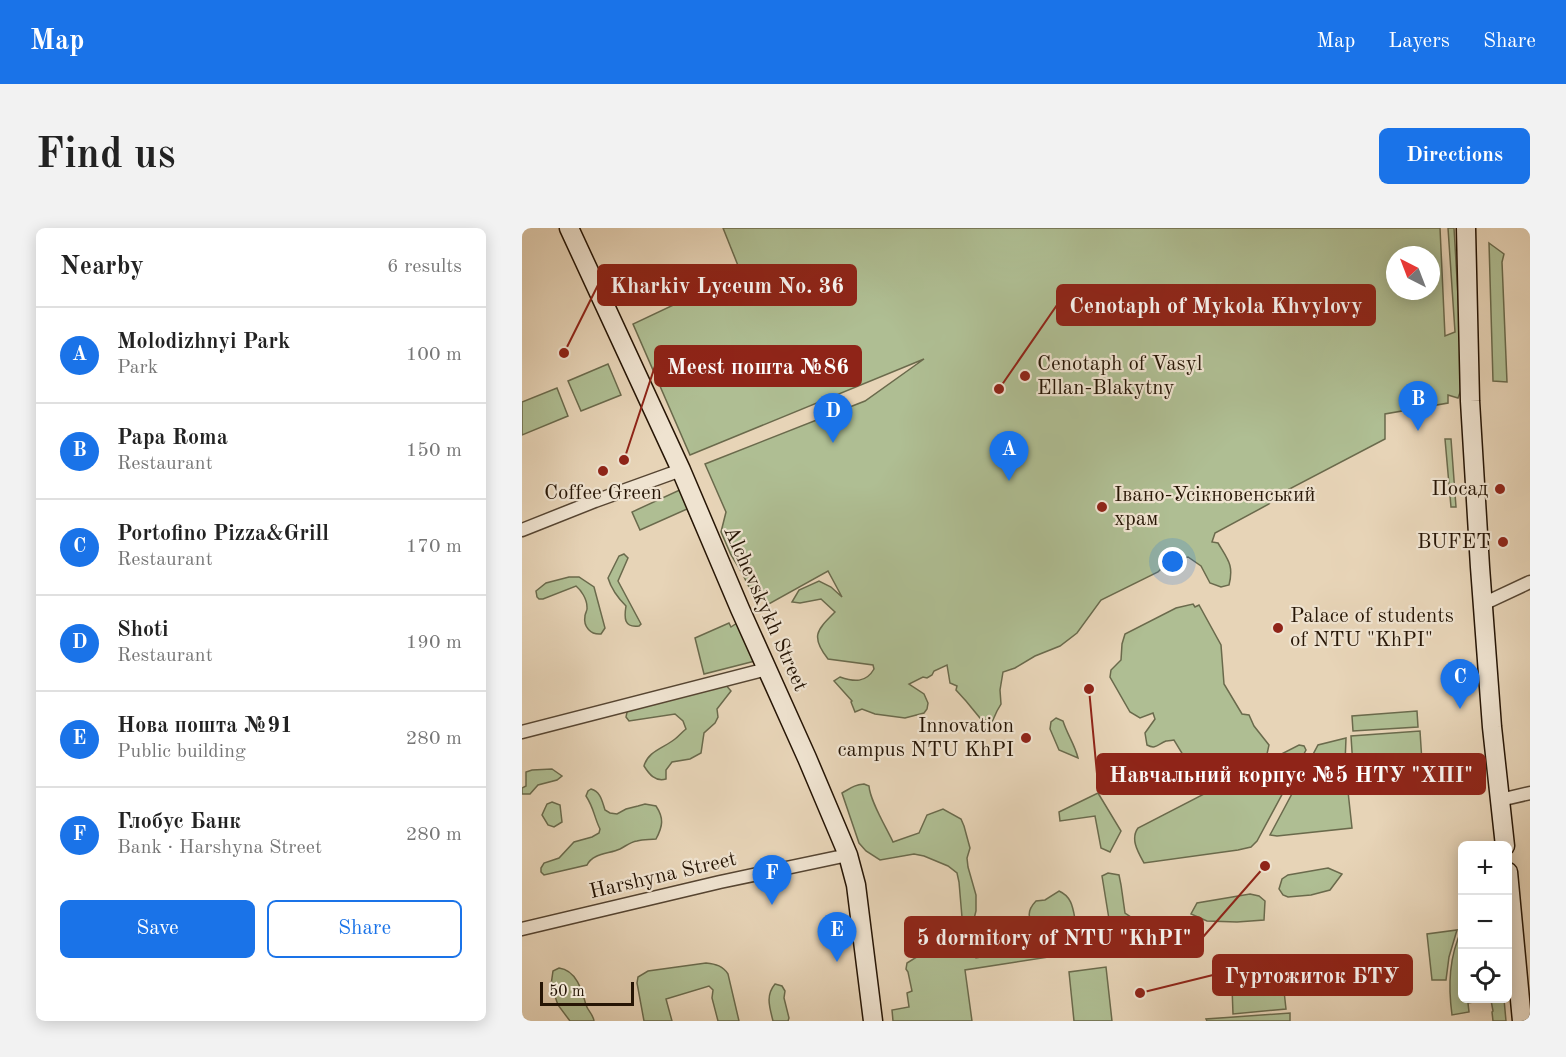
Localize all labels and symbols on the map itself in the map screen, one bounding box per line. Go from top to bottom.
north arrow [1386,246,1440,300]
callout: Kharkiv Lyceum No. 36 [598,265,856,305]
text: Kharkiv Lyceum No. 36 [610,276,844,298]
callout: Cenotaph of Mykola Khvylovy [1057,285,1375,325]
text: Cenotaph of Mykola Khvylovy [1069,296,1363,318]
callout: Meest пошта №86 [655,346,861,386]
place label: Cenotaph of Vasyl Ellan-Blakytny [1037,354,1203,399]
text: Meest пошта №86 [667,357,849,379]
marker: Cenotaph of Vasyl Ellan-Blakytny [1018,369,1032,383]
pin: B [1398,382,1438,431]
pin: D [814,394,852,443]
pin: A [990,432,1028,481]
marker: Coffee Green [596,464,610,478]
place label: Посад [1431,479,1489,500]
marker: Посад [1493,482,1507,496]
place label: Coffee Green [544,483,662,504]
place label: Івано-Усікновенський храм [1114,485,1315,530]
marker: Івано-Усікновенський храм [1095,500,1109,514]
street label: Alchevskykh Street [719,523,811,695]
place label: BUFET [1417,532,1491,553]
marker: BUFET [1496,535,1510,549]
your location [1158,547,1187,576]
place label: Palace of students of NTU "KhPI" [1290,606,1454,651]
marker: Palace of students of NTU "KhPI" [1271,621,1285,635]
pin: C [1440,660,1480,709]
place label: Innovation campus NTU KhPI [837,716,1014,761]
marker: Innovation campus NTU KhPI [1019,731,1033,745]
callout: Навчальний корпус №5 НТУ "ХПІ" [1097,754,1485,794]
text: Навчальний корпус №5 НТУ "ХПІ" [1109,765,1473,787]
street label: Harshyna Street [587,849,739,903]
pin: F [752,856,792,905]
pin: E [818,912,856,962]
callout: 5 dormitory of NTU "KhPI" [905,917,1203,957]
text: 5 dormitory of NTU "KhPI" [917,928,1191,950]
callout: Гуртожиток БТУ [1213,955,1412,995]
text: Гуртожиток БТУ [1225,966,1399,988]
scale bar [540,979,634,1006]

